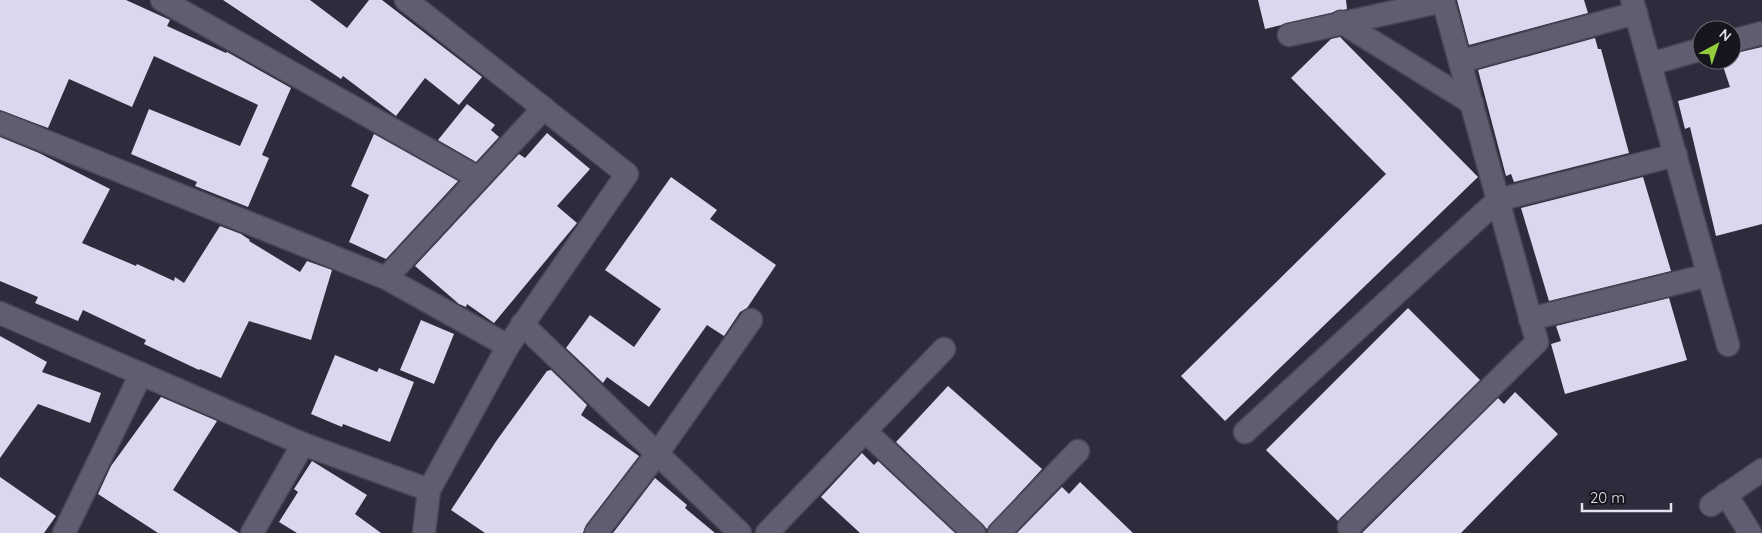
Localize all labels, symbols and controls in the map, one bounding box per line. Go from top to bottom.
north arrow [1692,20,1742,70]
text: N [1716,25,1735,45]
scale bar [1582,480,1671,512]
text: 20 m [1590,488,1625,507]

